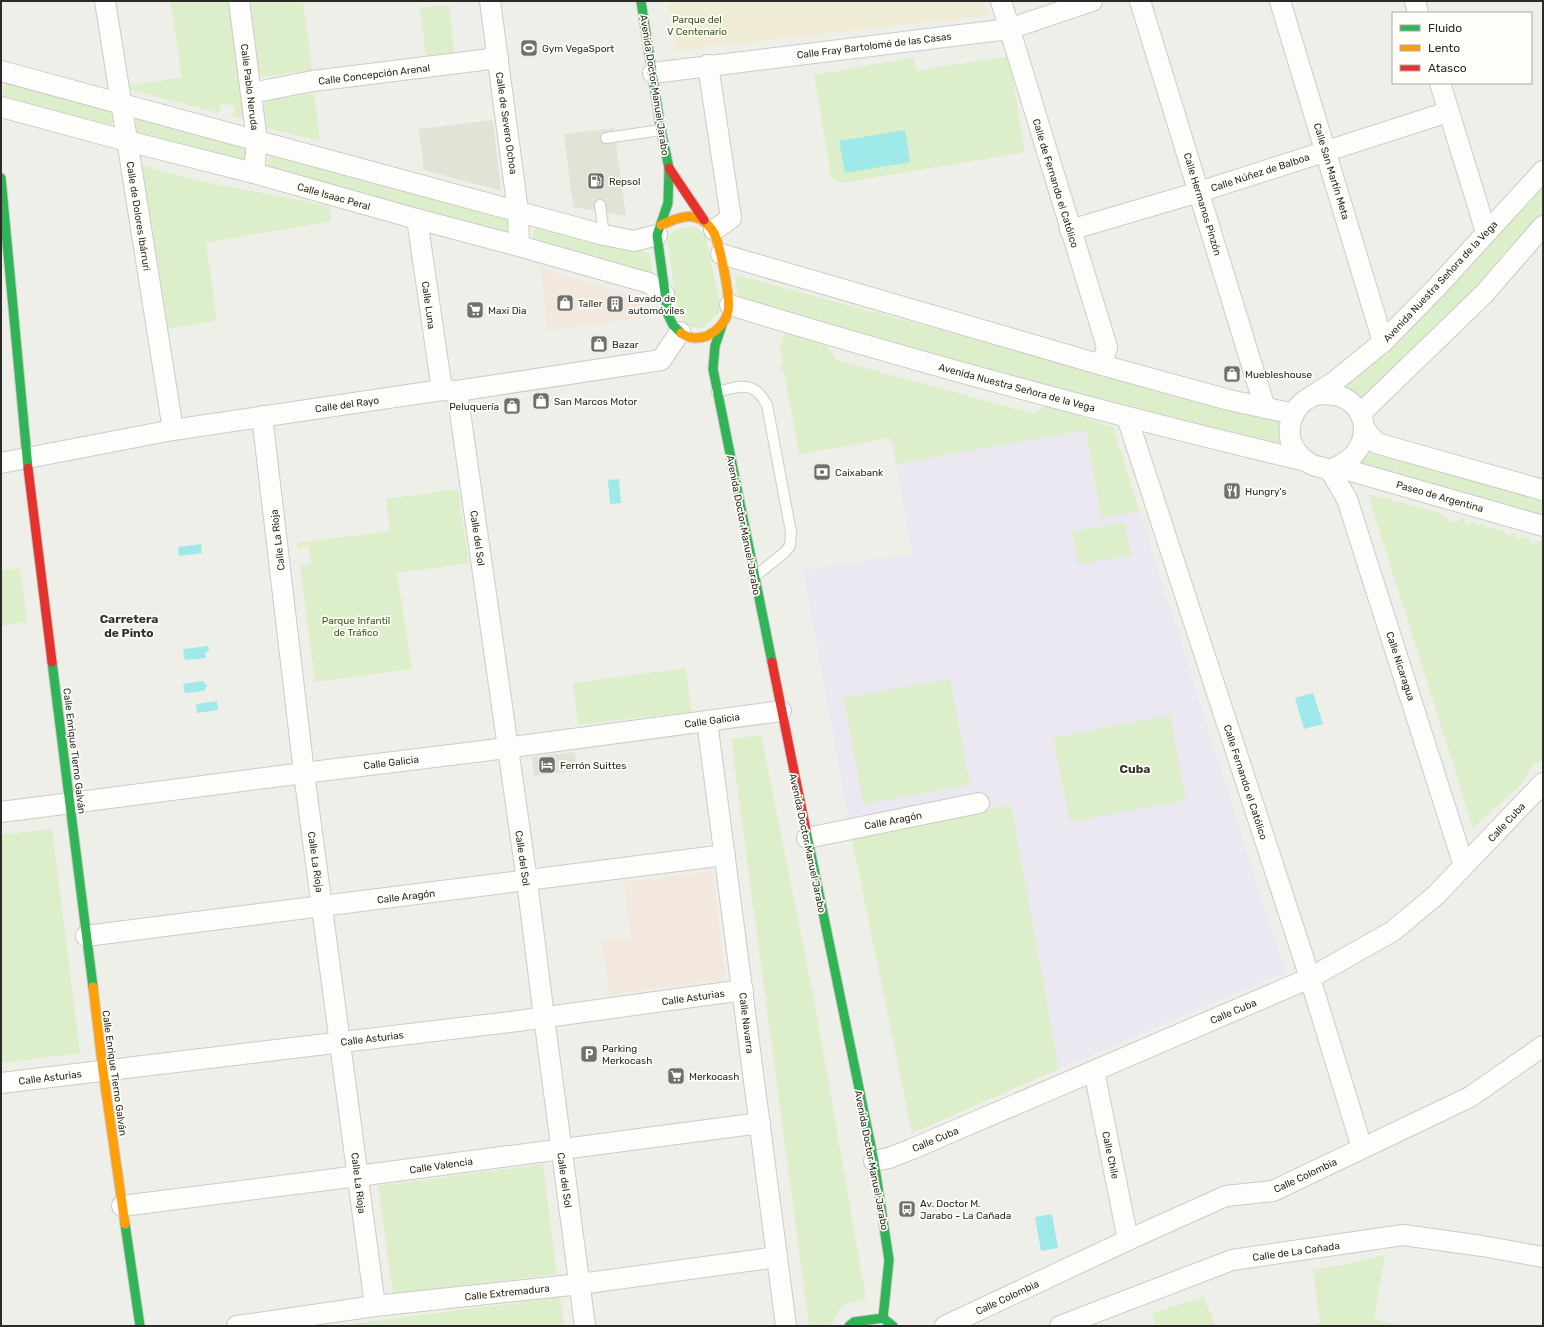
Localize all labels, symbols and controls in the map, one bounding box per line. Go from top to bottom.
legend [1392,12,1532,84]
street label: Avenida Doctor Manuel Jarabo [637,14,671,157]
park label: Parque del V Centenario [667,14,727,38]
text: Fluido [1428,21,1462,35]
street label: Calle Fray Bartolomé de las Casas [796,31,952,61]
sports icon: Gym VegaSport [519,38,539,58]
text: Lento [1428,41,1460,55]
street label: Calle Pablo Neruda [238,43,260,131]
place label: Gym VegaSport [542,43,614,55]
text: Atasco [1428,61,1467,75]
street label: Calle Concepción Arenal [318,62,431,88]
street label: Calle de Severo Ochoa [493,71,519,175]
street label: Calle de Fernando el Católico [1030,117,1080,250]
street label: Calle San Martín Meta [1311,122,1351,221]
street label: Calle Hermanos Pinzón [1181,151,1223,257]
street label: Calle Núñez de Balboa [1209,151,1311,195]
street label: Calle de Dolores Ibárruri [123,161,153,272]
fuel station icon: Repsol [586,171,606,191]
place label: Repsol [609,176,640,188]
street label: Calle Isaac Peral [296,181,372,213]
street label: Avenida Nuestra Señora de la Vega [1381,219,1500,345]
street label: Calle Luna [419,280,437,330]
shop icon: Taller [555,293,575,313]
place label: Lavado de automóviles [628,293,685,317]
building icon: Lavado de automóviles [605,294,625,314]
place label: Taller [578,298,603,310]
supermarket icon: Maxi Dia [465,300,485,320]
place label: Maxi Dia [488,305,527,317]
shop icon: Bazar [589,334,609,354]
place label: Bazar [612,339,639,351]
street label: Avenida Nuestra Señora de la Vega [937,361,1096,415]
shop icon: Muebleshouse [1222,364,1242,384]
place label: Muebleshouse [1245,369,1313,381]
shop icon: San Marcos Motor [531,391,551,411]
street label: Calle del Rayo [314,395,380,415]
shop icon: Peluquería [502,396,522,416]
place label: San Marcos Motor [554,396,638,408]
place label: Peluquería [449,401,499,413]
street label: Avenida Doctor Manuel Jarabo [724,454,763,596]
bank icon: Caixabank [812,462,832,482]
place label: Caixabank [835,467,884,479]
street label: Paseo de Argentina [1395,479,1485,515]
restaurant icon: Hungry's [1222,481,1242,501]
place label: Hungry's [1245,486,1287,498]
street label: Calle La Rioja [268,509,288,571]
street label: Calle del Sol [467,510,487,567]
district label: Carretera de Pinto [100,612,158,640]
park label: Parque Infantil de Tráfico [322,615,390,639]
street label: Calle Nicaragua [1383,630,1417,703]
street label: Calle Enrique Tierno Galván [60,687,88,815]
street label: Calle Galicia [684,711,741,731]
street label: Calle Fernando el Católico [1221,723,1269,842]
street label: Calle Galicia [363,754,420,772]
hotel icon: Ferrón Suittes [537,755,557,775]
place label: Ferrón Suittes [560,760,626,772]
district label: Cuba [1120,762,1150,776]
street label: Avenida Doctor Manuel Jarabo [786,772,828,914]
street label: Calle Cuba [1486,801,1528,845]
street label: Calle Aragón [863,810,923,832]
street label: Calle del Sol [512,830,532,887]
street label: Calle La Rioja [305,831,325,893]
street label: Calle Aragón [376,887,436,907]
street label: Calle Asturias [661,988,725,1008]
street label: Calle Navarra [736,992,756,1054]
street label: Calle Cuba [1208,997,1258,1027]
street label: Calle Enrique Tierno Galván [99,1010,129,1137]
street label: Calle Asturias [340,1029,404,1049]
place label: Parking Merkocash [602,1043,652,1067]
parking icon: Parking Merkocash [579,1044,599,1064]
supermarket icon: Merkocash [666,1066,686,1086]
street label: Calle Asturias [18,1068,82,1088]
place label: Merkocash [689,1071,739,1083]
street label: Avenida Doctor Manuel Jarabo [852,1089,891,1231]
street label: Calle Cuba [910,1125,960,1155]
street label: Calle Chile [1099,1130,1121,1180]
street label: Calle La Rioja [348,1152,368,1214]
street label: Calle del Sol [554,1152,574,1209]
street label: Calle Valencia [409,1156,474,1176]
street label: Calle Colombia [1272,1156,1339,1196]
place label: Av. Doctor M. Jarabo - La Cañada [920,1198,1011,1222]
bus stop icon: Av. Doctor M. Jarabo - La Cañada [897,1199,917,1219]
street label: Calle de La Cañada [1252,1240,1341,1264]
street label: Calle Colombia [974,1278,1041,1318]
street label: Calle Extremadura [464,1283,550,1303]

